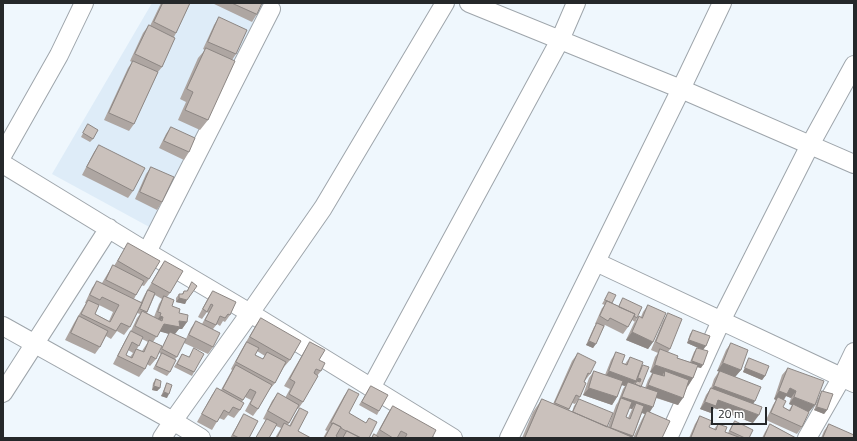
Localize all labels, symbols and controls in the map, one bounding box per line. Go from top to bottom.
scale bar [713,399,769,425]
text: 20 m [718,404,744,423]

